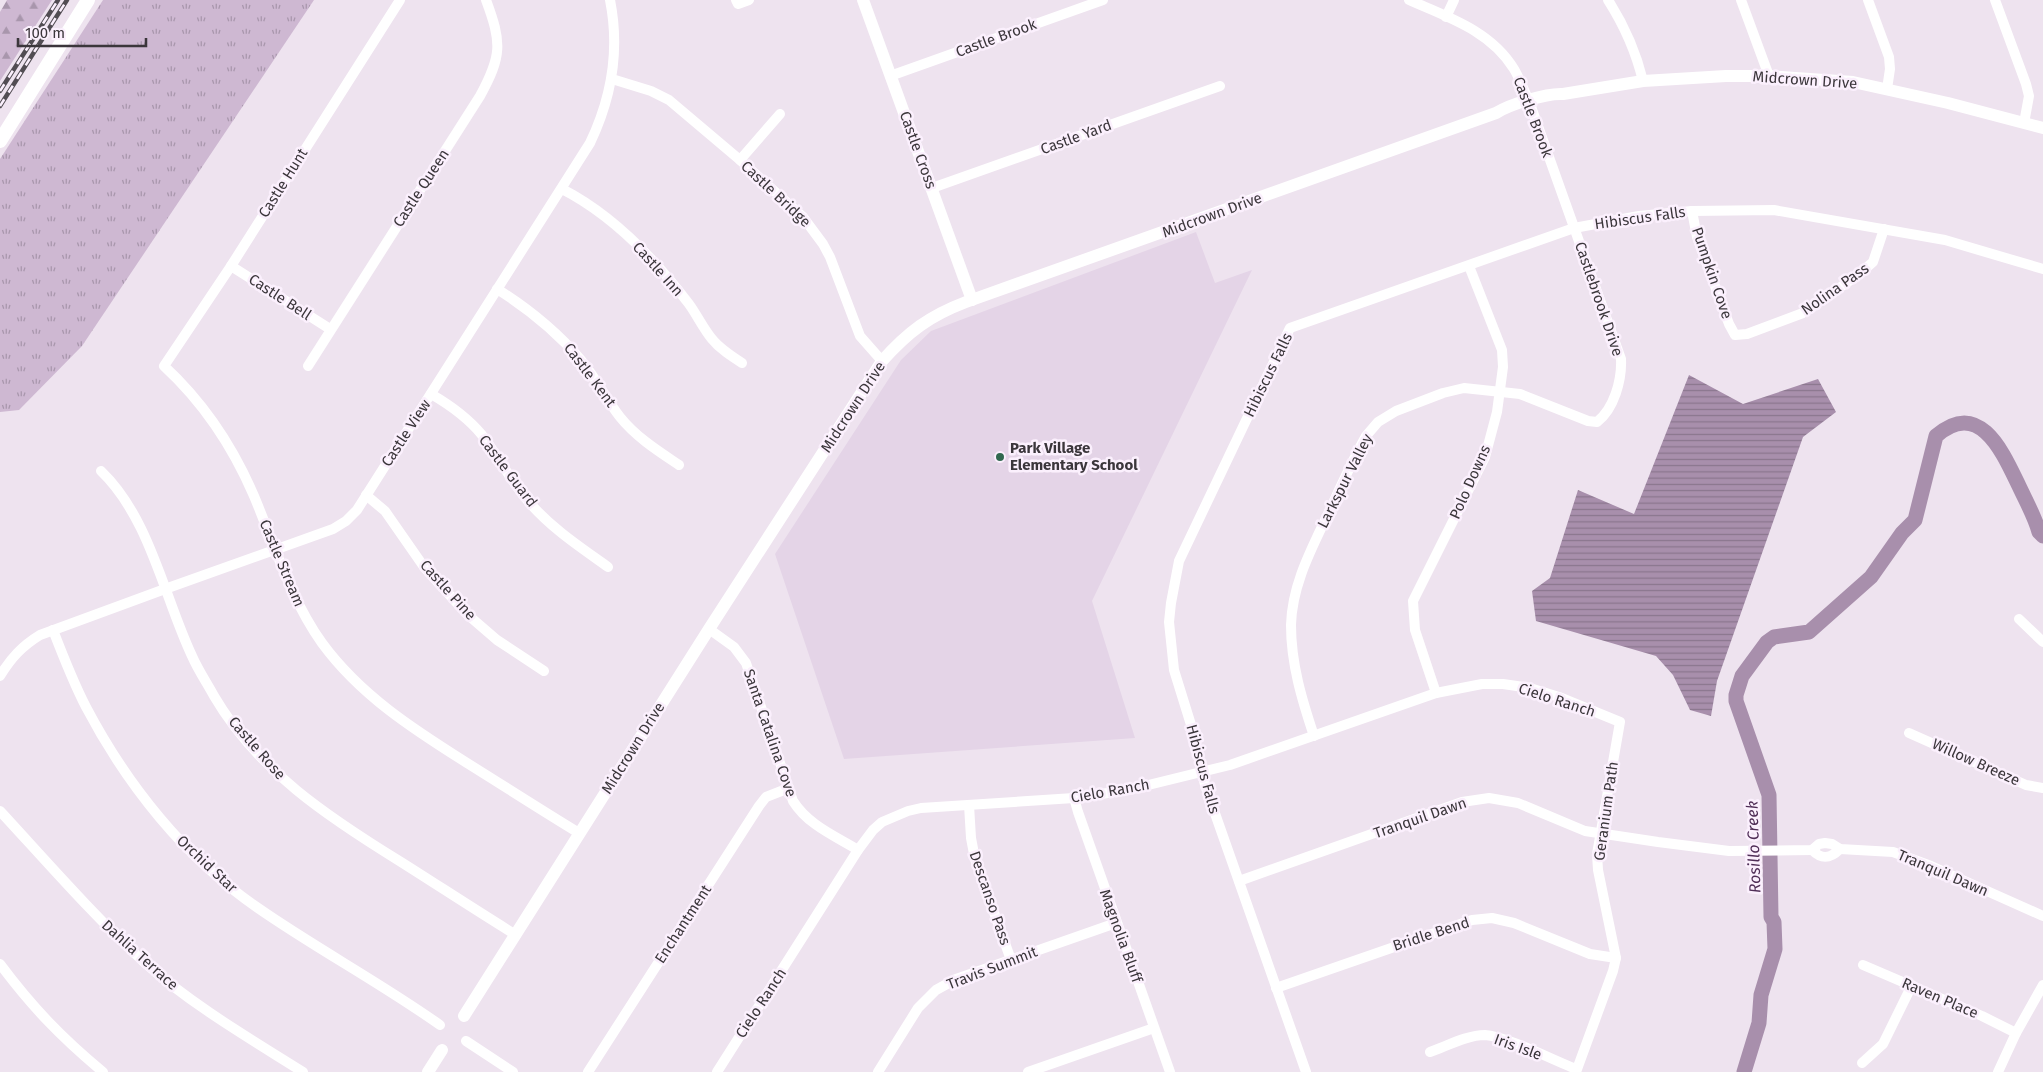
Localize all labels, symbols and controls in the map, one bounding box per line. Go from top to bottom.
scale bar [18,15,145,47]
street label: Castle Brook [953,15,1039,61]
text: 100 m [25,24,65,42]
street label: Midcrown Drive [1752,67,1858,93]
street label: Castle Brook [1509,74,1557,160]
street label: Castle Cross [896,109,940,191]
street label: Castle Yard [1038,116,1114,158]
street label: Castle Hunt [255,145,312,221]
street label: Castle Queen [389,146,453,230]
street label: Castle Bridge [737,157,815,231]
street label: Midcrown Drive [1160,189,1264,241]
street label: Hibiscus Falls [1593,203,1687,233]
street label: Pumpkin Cove [1688,225,1736,321]
street label: Castle Inn [629,238,687,300]
street label: Castlebrook Drive [1571,240,1627,358]
street label: Nolina Pass [1798,259,1872,319]
street label: Castle Bell [245,270,315,324]
street label: Hibiscus Falls [1240,330,1296,420]
street label: Castle Kent [560,339,620,411]
street label: Midcrown Drive [817,358,889,456]
street label: Castle View [378,396,435,470]
street label: Larkspur Valley [1314,430,1377,531]
street label: Castle Guard [475,431,541,511]
place label: Park Village Elementary School [1010,439,1138,474]
street label: Polo Downs [1446,442,1494,522]
marker: Park Village Elementary School [994,451,1006,463]
street label: Castle Stream [256,517,308,609]
street label: Castle Pine [416,556,480,624]
street label: Santa Catalina Cove [740,667,800,799]
street label: Cielo Ranch [1516,679,1598,721]
street label: Midcrown Drive [598,699,668,797]
street label: Castle Rose [225,713,289,783]
street label: Hibiscus Falls [1182,722,1224,816]
street label: Willow Breeze [1929,735,2023,789]
street label: Geranium Path [1590,760,1622,862]
street label: Cielo Ranch [1069,775,1151,807]
street label: Tranquil Dawn [1371,794,1469,842]
water label: Rosillo Creek [1742,800,1765,893]
street label: Orchid Star [173,831,241,897]
street label: Tranquil Dawn [1895,846,1991,900]
street label: Descanso Pass [965,849,1015,947]
street label: Enchantment [651,881,715,967]
street label: Magnolia Bluff [1096,887,1147,986]
street label: Bridle Bend [1390,913,1472,955]
street label: Dahlia Terrace [98,916,182,994]
street label: Travis Summit [944,942,1040,993]
street label: Cielo Ranch [732,965,790,1041]
street label: Raven Place [1899,974,1981,1022]
street label: Iris Isle [1492,1030,1544,1064]

